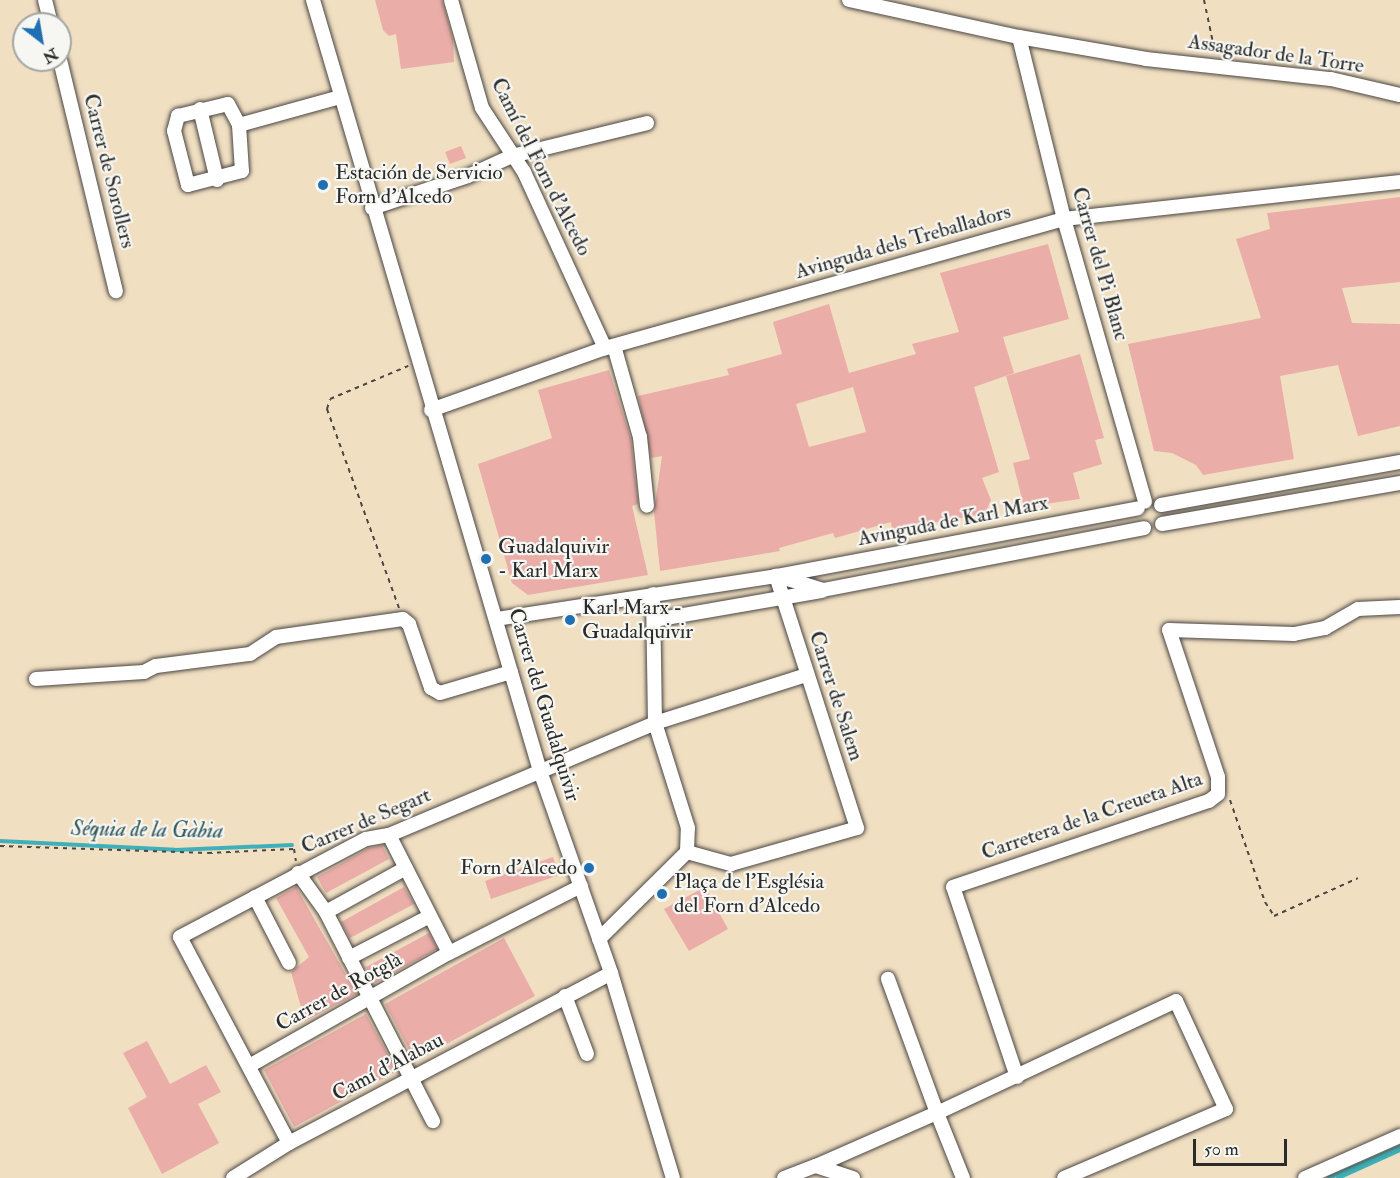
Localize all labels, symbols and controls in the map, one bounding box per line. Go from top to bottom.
north arrow [12,12,72,72]
street label: Assagador de la Torre [1186,29,1366,79]
text: N [39,43,62,68]
street label: Camí del Forn d'Alcedo [485,74,597,260]
street label: Carrer de Sorollers [78,91,140,251]
place label: Estación de Servicio Forn d'Alcedo [335,160,503,210]
marker: Estación de Servicio Forn d'Alcedo [316,178,330,192]
street label: Carrer del Pi Blanc [1066,184,1134,344]
street label: Avinguda dels Treballadors [792,199,1014,285]
street label: Avinguda de Karl Marx [856,490,1050,552]
place label: Guadalquivir - Karl Marx [498,534,609,584]
marker: Guadalquivir - Karl Marx [479,552,493,566]
place label: Karl Marx - Guadalquivir [582,595,693,645]
street label: Carrer del Guadalquivir [503,605,585,805]
marker: Karl Marx - Guadalquivir [563,613,577,627]
street label: Carrer de Salem [803,628,869,764]
street label: Carretera de la Creueta Alta [978,766,1206,866]
street label: Carrer de Segart [298,782,434,860]
water label: Séquia de la Gàbia [71,815,223,845]
place label: Forn d'Alcedo [460,855,577,881]
marker: Forn d'Alcedo [582,861,596,875]
place label: Plaça de l'Església del Forn d'Alcedo [674,869,824,919]
marker: Plaça de l'Església del Forn d'Alcedo [655,887,669,901]
street label: Carrer de Rotglà [272,947,406,1037]
street label: Camí d'Alabau [328,1027,448,1107]
scale bar [1196,1127,1290,1165]
text: 50 m [1204,1138,1239,1161]

